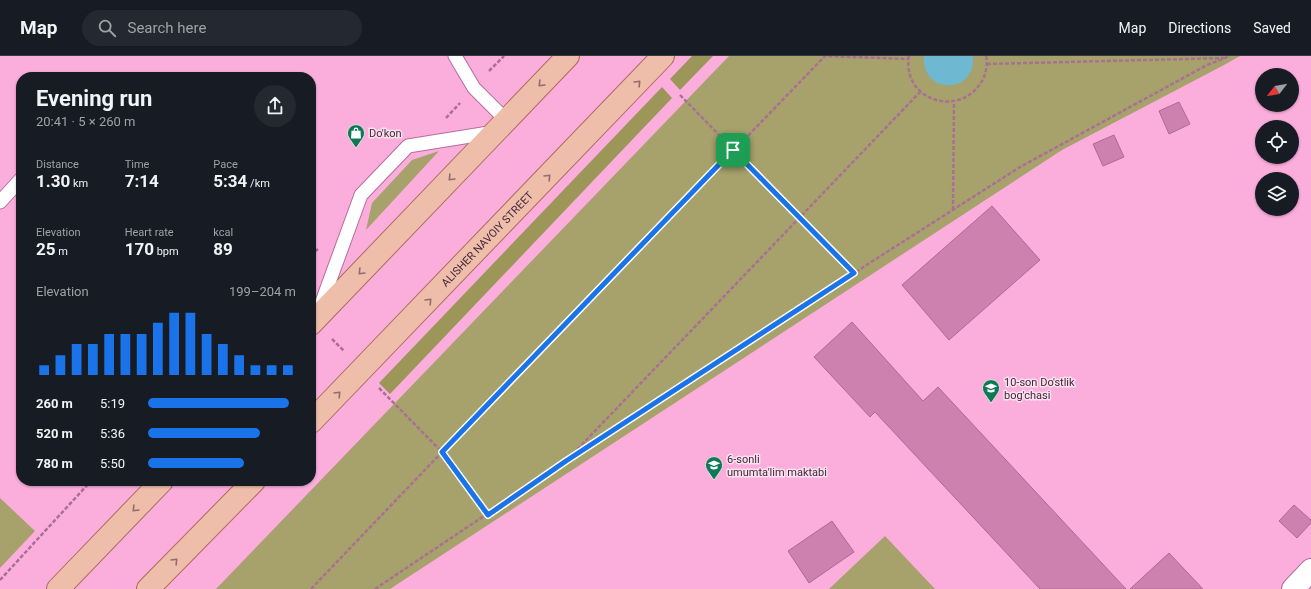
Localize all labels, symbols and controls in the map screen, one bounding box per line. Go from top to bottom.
search box [82,10,362,46]
text: Map [20,16,58,39]
icon: search [96,17,118,39]
text: Search here [128,19,206,37]
text: Map [1119,20,1146,36]
text: Directions [1168,20,1231,36]
text: Saved [1253,20,1291,36]
north arrow [1255,68,1299,112]
map controls [1255,68,1299,216]
one-way arrow [538,79,546,87]
one-way arrow [633,80,640,88]
button: share [254,85,296,127]
text: Evening run [36,86,152,111]
text: 20:41 · 5 × 260 m [36,114,135,129]
button: locate [1255,120,1299,164]
shop icon: Do'kon [346,123,366,148]
place label: Do'kon [369,127,402,140]
pin [716,133,750,167]
icon: arrive [722,139,744,161]
text: Distance [36,158,79,171]
text: Time [125,158,149,171]
text: Pace [213,158,238,171]
text: 1.30 [36,171,70,191]
text: 7:14 [125,171,159,191]
text: 5:34 [213,171,247,191]
button: layers [1255,172,1299,216]
one-way arrow [448,173,456,181]
one-way arrow [543,174,550,182]
text: km [70,177,88,190]
text: /km [247,177,270,190]
street label: ALISHER NAVOIY STREET [439,189,536,289]
text: Elevation [36,226,81,239]
text: Heart rate [125,226,174,239]
text: kcal [213,226,233,239]
text: 25 [36,239,56,259]
text: 170 [125,239,154,259]
text: 89 [213,239,233,259]
text: m [56,245,68,258]
text: bpm [154,245,179,258]
one-way arrow [358,267,366,275]
text: Elevation [36,284,89,299]
text: 199–204 m [229,284,296,299]
one-way arrow [424,298,431,306]
place label: 10-son Do'stlik bog'chasi [1004,376,1075,402]
school or university icon: 10-son Do'stlik bog'chasi [981,378,1001,403]
one-way arrow [333,391,341,399]
text: 260 m [36,396,73,411]
text: 5:19 [100,396,125,411]
text: 520 m [36,426,73,441]
text: 5:36 [100,426,125,441]
place label: 6-sonli umumta'lim maktabi [727,453,827,479]
school or university icon: 6-sonli umumta'lim maktabi [704,455,724,480]
text: 780 m [36,456,73,471]
text: 5:50 [100,456,125,471]
one-way arrow [132,504,140,512]
one-way arrow [170,558,178,566]

